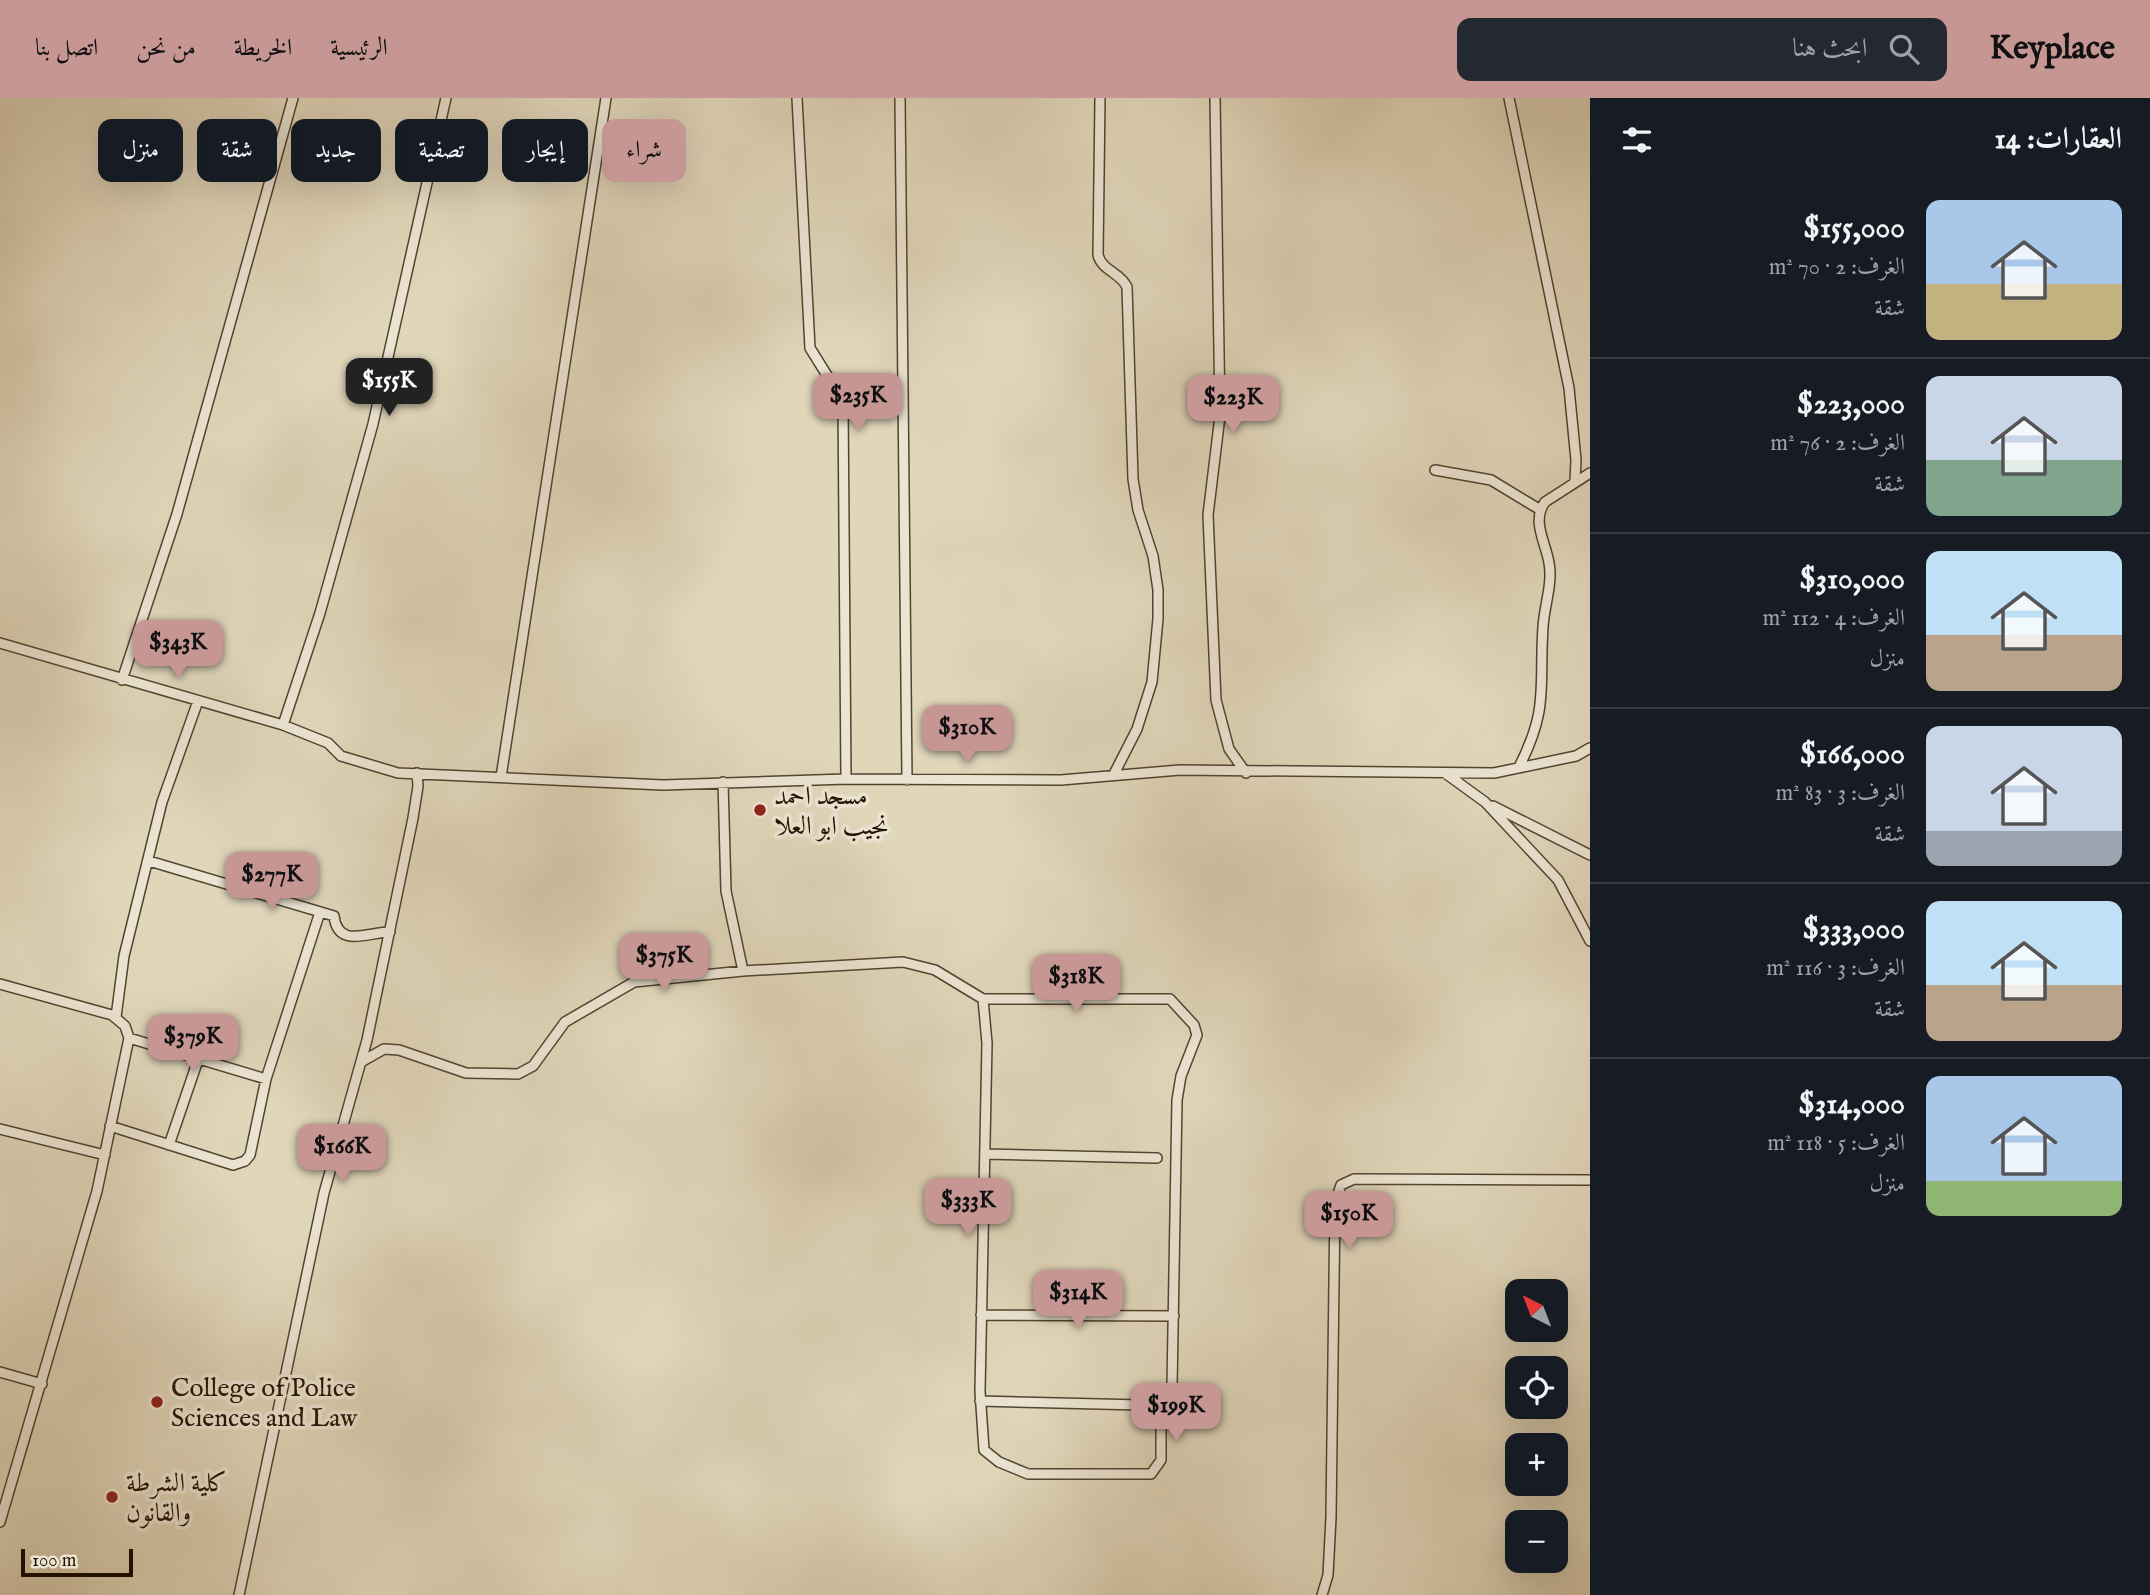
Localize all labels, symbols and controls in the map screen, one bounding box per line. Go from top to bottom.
search box [1457,18,1947,81]
text: Keyplace [1989,28,2115,70]
icon: search [1885,30,1923,68]
text: ابحث هنا [1792,32,1867,65]
text: اتصل بنا [35,33,98,64]
text: من نحن [136,33,196,64]
text: الخريطة [234,33,292,64]
text: الرئيسية [330,33,388,64]
chip: منزل [98,119,183,182]
chip: شقة [197,119,277,182]
chip: جديد [291,119,381,182]
chip: تصفية [395,119,488,182]
chip: إيجار [502,119,588,182]
chip: شراء [602,119,686,182]
icon: filters [1618,121,1656,159]
text: العقارات: 14 [1994,121,2122,159]
text: $155,000 [1803,210,1905,248]
icon: home [1982,228,2066,312]
text: الغرف: 2 · 70 m² [1769,253,1905,282]
text: شقة [1875,294,1905,323]
pin: $155K [340,358,438,418]
text: $155K [362,366,416,395]
pin: $235K [809,374,907,433]
pin: $223K [1184,376,1282,435]
text: $235K [829,381,887,410]
text: $223K [1203,383,1263,412]
text: $223,000 [1797,386,1905,424]
icon: home [1982,404,2066,488]
text: الغرف: 2 · 76 m² [1770,429,1905,458]
text: شقة [1875,470,1905,499]
text: $310,000 [1799,561,1905,599]
icon: home [1982,579,2066,663]
text: الغرف: 4 · 112 m² [1762,604,1905,633]
pin: $343K [129,620,227,680]
text: $343K [149,628,207,657]
text: منزل [1870,645,1905,674]
pin: $310K [918,706,1016,765]
text: $310K [938,713,996,742]
text: $166,000 [1800,736,1905,774]
icon: home [1982,754,2066,838]
text: الغرف: 3 · 83 m² [1775,779,1905,808]
place label: مسجد احمد نجيب ابو العلا [774,780,889,843]
marker: مسجد احمد نجيب ابو العلا [752,802,768,818]
text: شقة [1875,820,1905,849]
pin: $277K [223,852,321,912]
text: $277K [241,860,303,889]
text: $333,000 [1803,911,1905,949]
icon: home [1982,929,2066,1013]
pin: $375K [615,934,713,993]
text: $375K [635,941,693,970]
pin: $318K [1027,954,1125,1014]
text: الغرف: 3 · 116 m² [1766,954,1905,983]
text: $318K [1048,962,1104,991]
text: شقة [1875,995,1905,1024]
pin: $379K [144,1014,242,1074]
text: $379K [164,1022,222,1051]
text: $314,000 [1798,1086,1905,1124]
icon: home [1982,1104,2066,1188]
pin: $166K [293,1124,391,1184]
text: الغرف: 5 · 118 m² [1767,1129,1905,1158]
text: $166K [313,1132,371,1161]
text: منزل [1870,1170,1905,1199]
pin: $333K [919,1178,1017,1238]
text: $333K [940,1186,996,1215]
pin: $150K [1300,1192,1398,1251]
text: $150K [1320,1199,1378,1228]
pin: $314K [1029,1270,1127,1330]
text: $314K [1049,1278,1107,1307]
north arrow [1505,1279,1568,1342]
map controls [1505,1279,1568,1573]
button: locate [1505,1356,1568,1419]
place label: College of Police Sciences and Law [171,1372,358,1435]
pin: $199K [1127,1384,1225,1443]
text: $199K [1147,1391,1205,1420]
marker: College of Police Sciences and Law [149,1394,165,1410]
button: + [1505,1433,1568,1496]
place label: كلية الشرطة والقانون [126,1467,227,1530]
marker: كلية الشرطة والقانون [104,1489,120,1505]
button: − [1505,1510,1568,1573]
scale bar [21,1546,133,1578]
text: 100 m [32,1549,76,1573]

